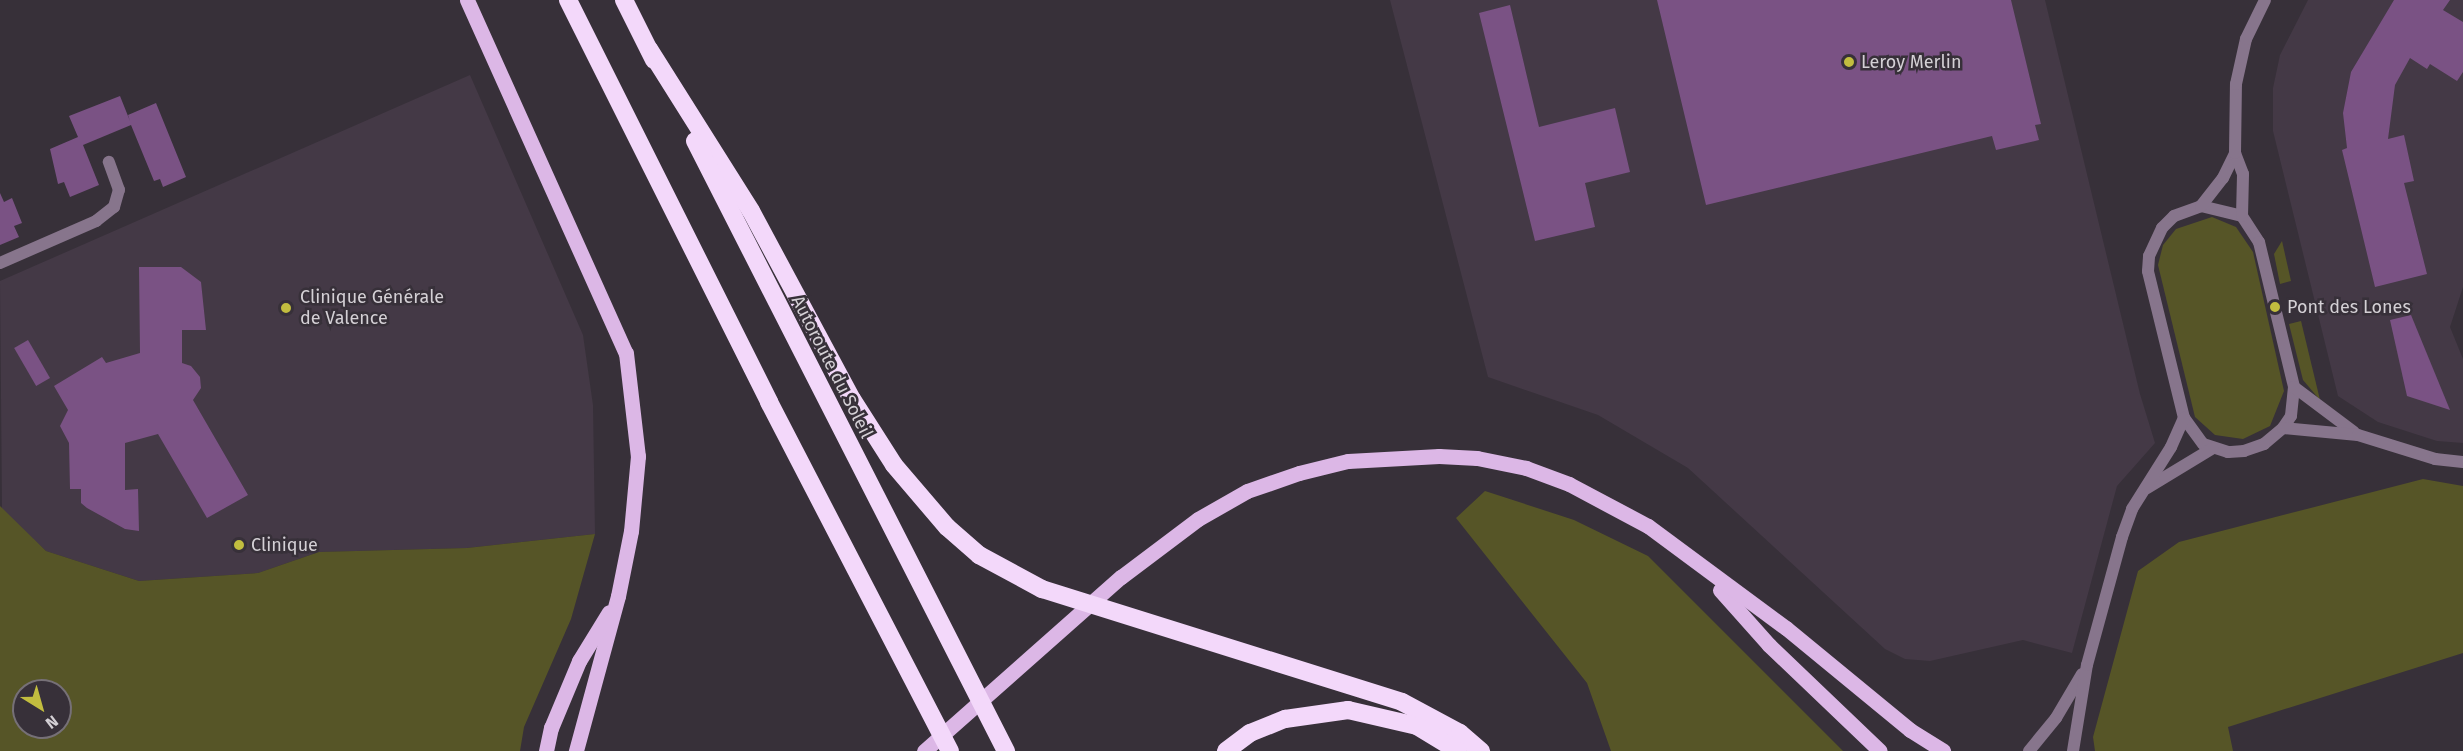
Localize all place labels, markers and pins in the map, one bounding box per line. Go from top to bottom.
place label: Leroy Merlin [1861,51,1961,73]
marker: Leroy Merlin [1842,55,1856,69]
place label: Clinique Générale de Valence [300,287,444,330]
place label: Pont des Lones [2287,296,2411,318]
marker: Clinique Générale de Valence [277,299,295,317]
marker: Pont des Lones [2268,300,2282,314]
place label: Clinique [251,534,318,556]
marker: Clinique [232,538,246,552]

